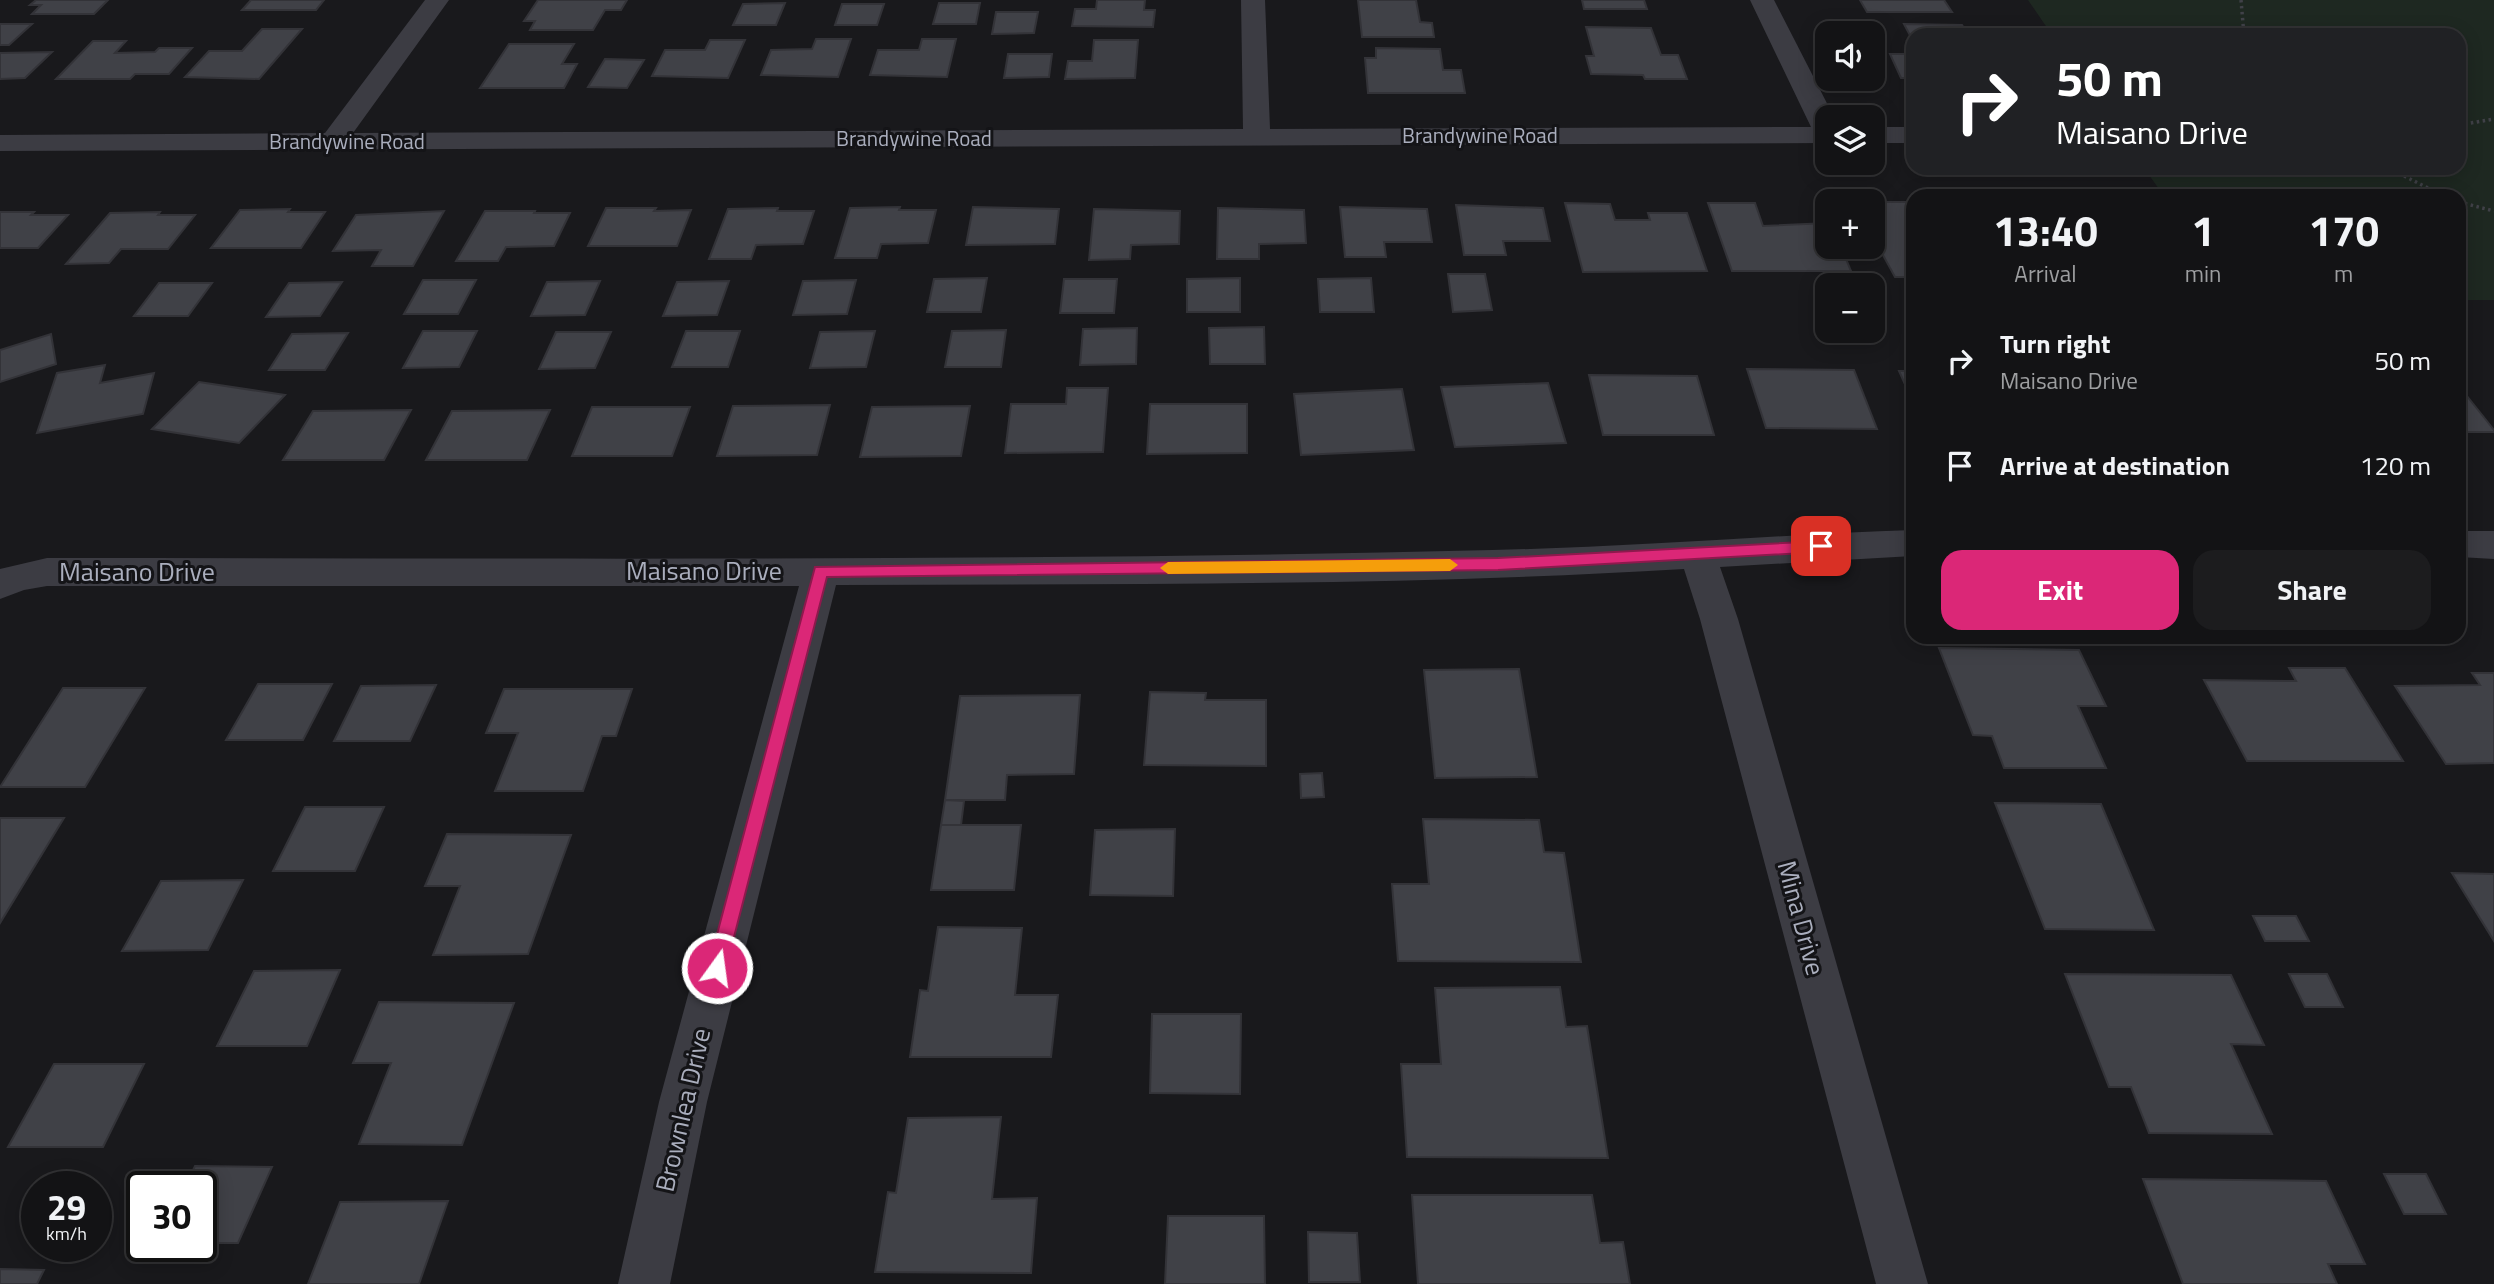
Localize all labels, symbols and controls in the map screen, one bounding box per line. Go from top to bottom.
map controls [1815,21,1885,343]
button: sound [1815,21,1885,91]
text: 50 m [2056,40,2163,115]
icon: right [1941,56,2032,147]
button: layers [1815,105,1885,175]
text: Maisano Drive [2056,108,2248,156]
street label: Brandywine Road [1402,119,1558,151]
street label: Brandywine Road [836,122,992,154]
street label: Brandywine Road [269,125,425,157]
button: + [1815,189,1885,259]
text: 13:40 [1993,198,2098,262]
text: 1 [2191,198,2215,262]
text: 170 [2308,198,2379,262]
text: Arrival [2014,256,2077,291]
text: min [2185,256,2221,291]
text: m [2334,256,2353,291]
button: − [1815,273,1885,343]
text: Turn right [2000,324,2111,363]
text: 50 m [2374,341,2431,380]
icon: right [1941,342,1979,380]
text: Maisano Drive [2000,363,2138,398]
text: Arrive at destination [2000,446,2230,485]
text: 120 m [2360,446,2431,485]
icon: arrive [1941,447,1979,485]
pin [1791,516,1851,576]
icon: arrive [1802,527,1840,565]
button: Exit [1941,550,2179,630]
button: Share [2193,550,2431,630]
street label: Maisano Drive [626,551,782,590]
street label: Maisano Drive [59,552,215,591]
street label: Mina Drive [1767,856,1835,979]
position arrow [680,931,754,1005]
street label: Brownlea Drive [645,1024,720,1196]
speed limit sign: 30 [126,1171,217,1262]
text: 29 [47,1180,86,1234]
text: km/h [46,1220,87,1247]

